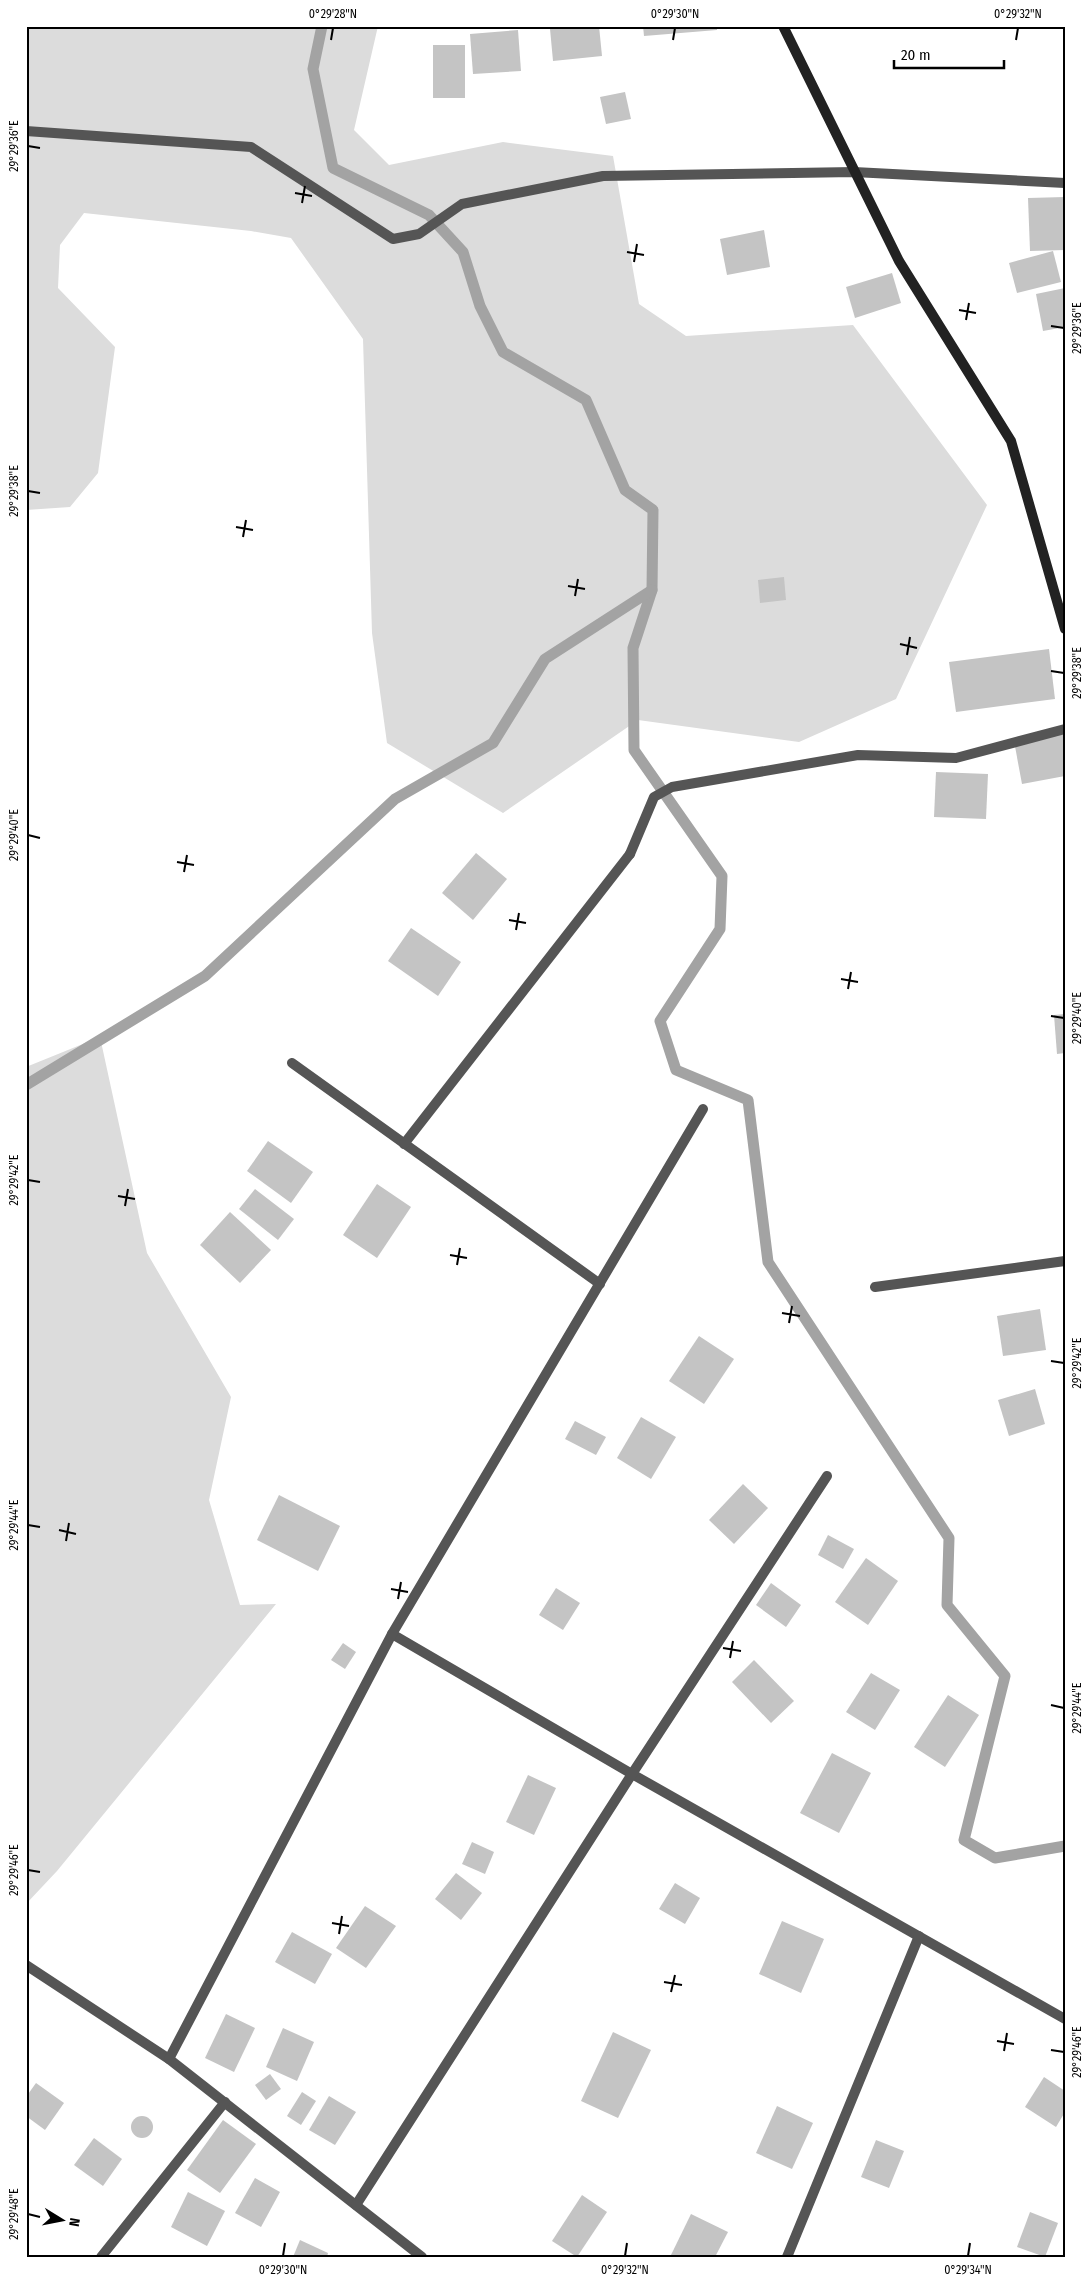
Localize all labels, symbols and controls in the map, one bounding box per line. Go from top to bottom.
text: 0°29'28"N [309,7,357,21]
text: 0°29'30"N [651,7,699,21]
text: 0°29'32"N [994,7,1042,21]
scale bar [894,38,1004,70]
text: 20 m [901,46,931,64]
text: 29°29'36"E [7,120,21,172]
text: 29°29'36"E [1070,302,1084,354]
text: 29°29'38"E [7,465,21,517]
text: 29°29'38"E [1070,647,1084,699]
text: 29°29'40"E [7,809,21,861]
text: 29°29'40"E [1070,992,1084,1044]
text: 29°29'42"E [7,1154,21,1205]
text: 29°29'42"E [1070,1337,1084,1388]
text: 29°29'44"E [7,1499,21,1550]
text: 29°29'44"E [1070,1682,1084,1733]
text: 29°29'46"E [7,1844,21,1896]
text: 29°29'46"E [1070,2026,1084,2078]
text: 29°29'48"E [7,2188,21,2240]
north arrow [38,2196,88,2246]
text: N [65,2217,83,2228]
text: 0°29'30"N [259,2263,307,2277]
text: 0°29'32"N [601,2263,649,2277]
text: 0°29'34"N [944,2263,992,2277]

